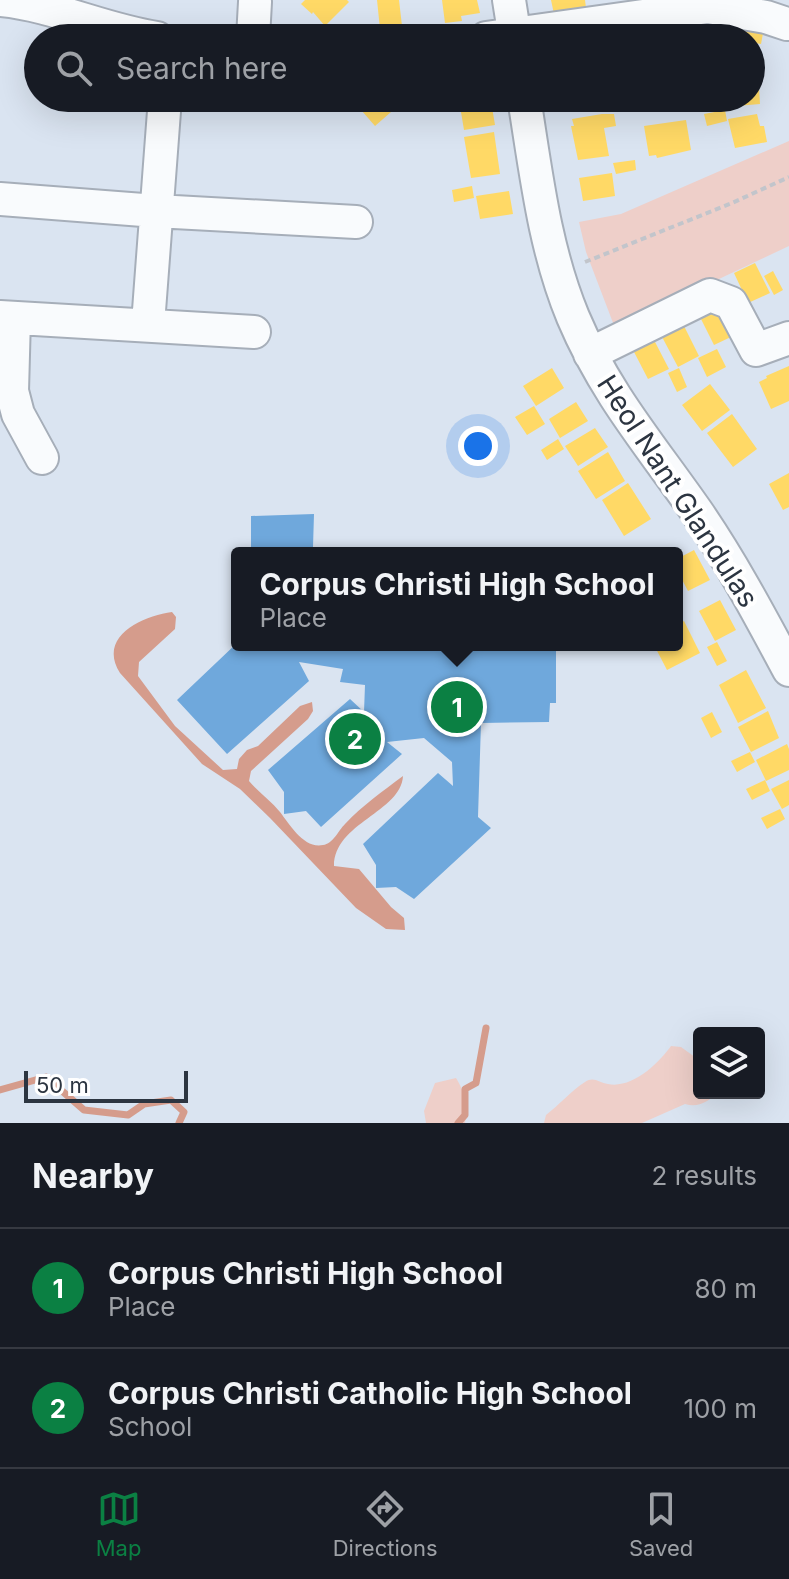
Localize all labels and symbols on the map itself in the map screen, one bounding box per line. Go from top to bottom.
street label: Heol Nant Glandulas [590,369,766,613]
your location [458,426,498,466]
pin: 1 [431,677,483,737]
pin: 2 [329,709,381,769]
scale bar [24,1067,188,1103]

